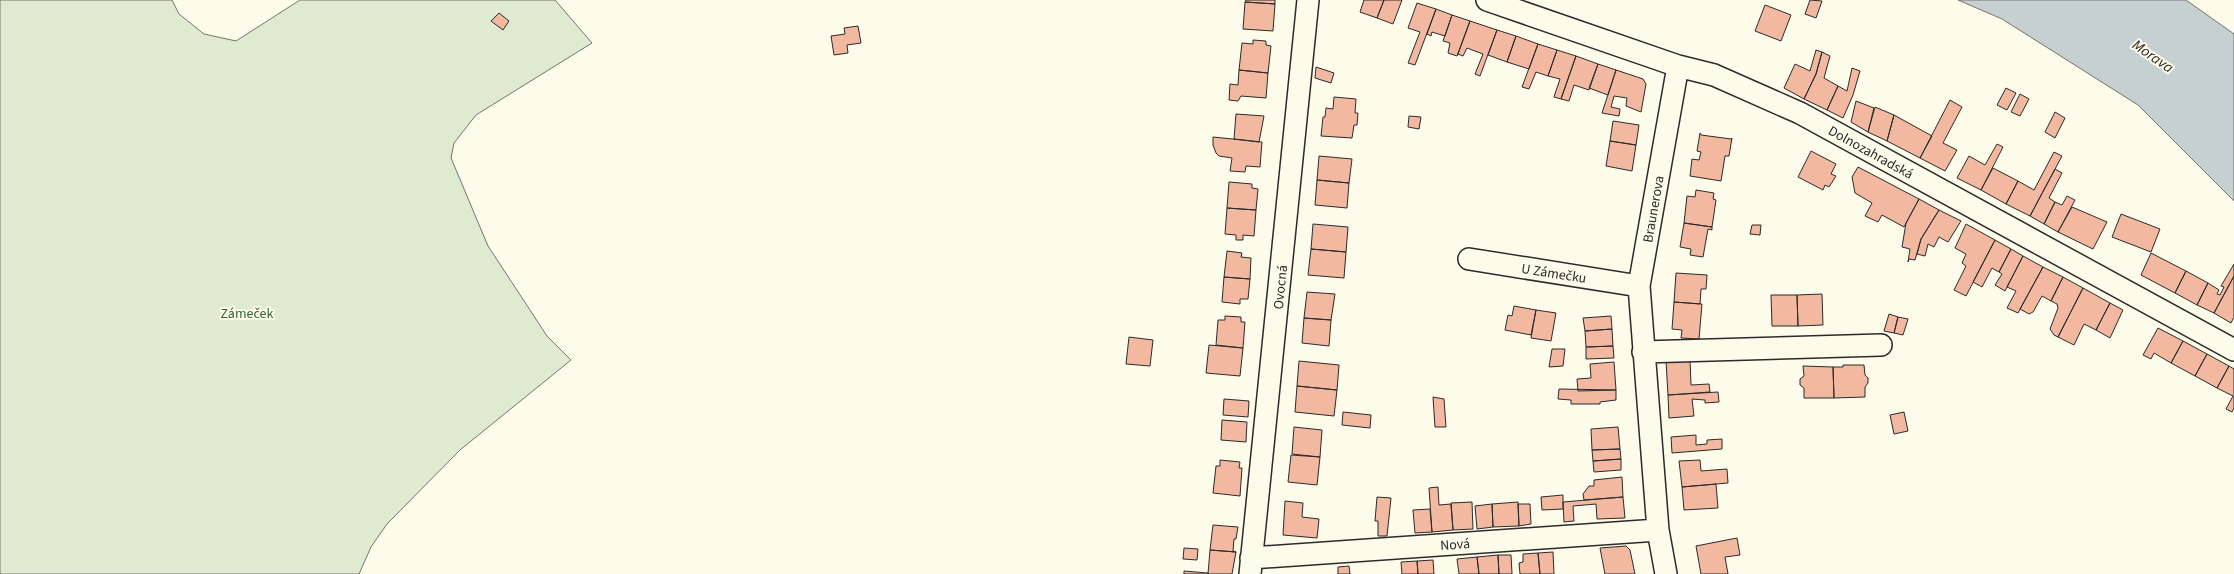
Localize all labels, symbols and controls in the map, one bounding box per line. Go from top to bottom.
water label: Morava [2128,35,2178,78]
street label: Dolnozahradská [1824,121,1917,184]
street label: Braunerova [1638,174,1670,244]
street label: U Zámečku [1520,259,1588,289]
street label: Ovocná [1269,264,1293,310]
park label: Zámeček [221,304,274,324]
street label: Nová [1439,534,1471,556]

